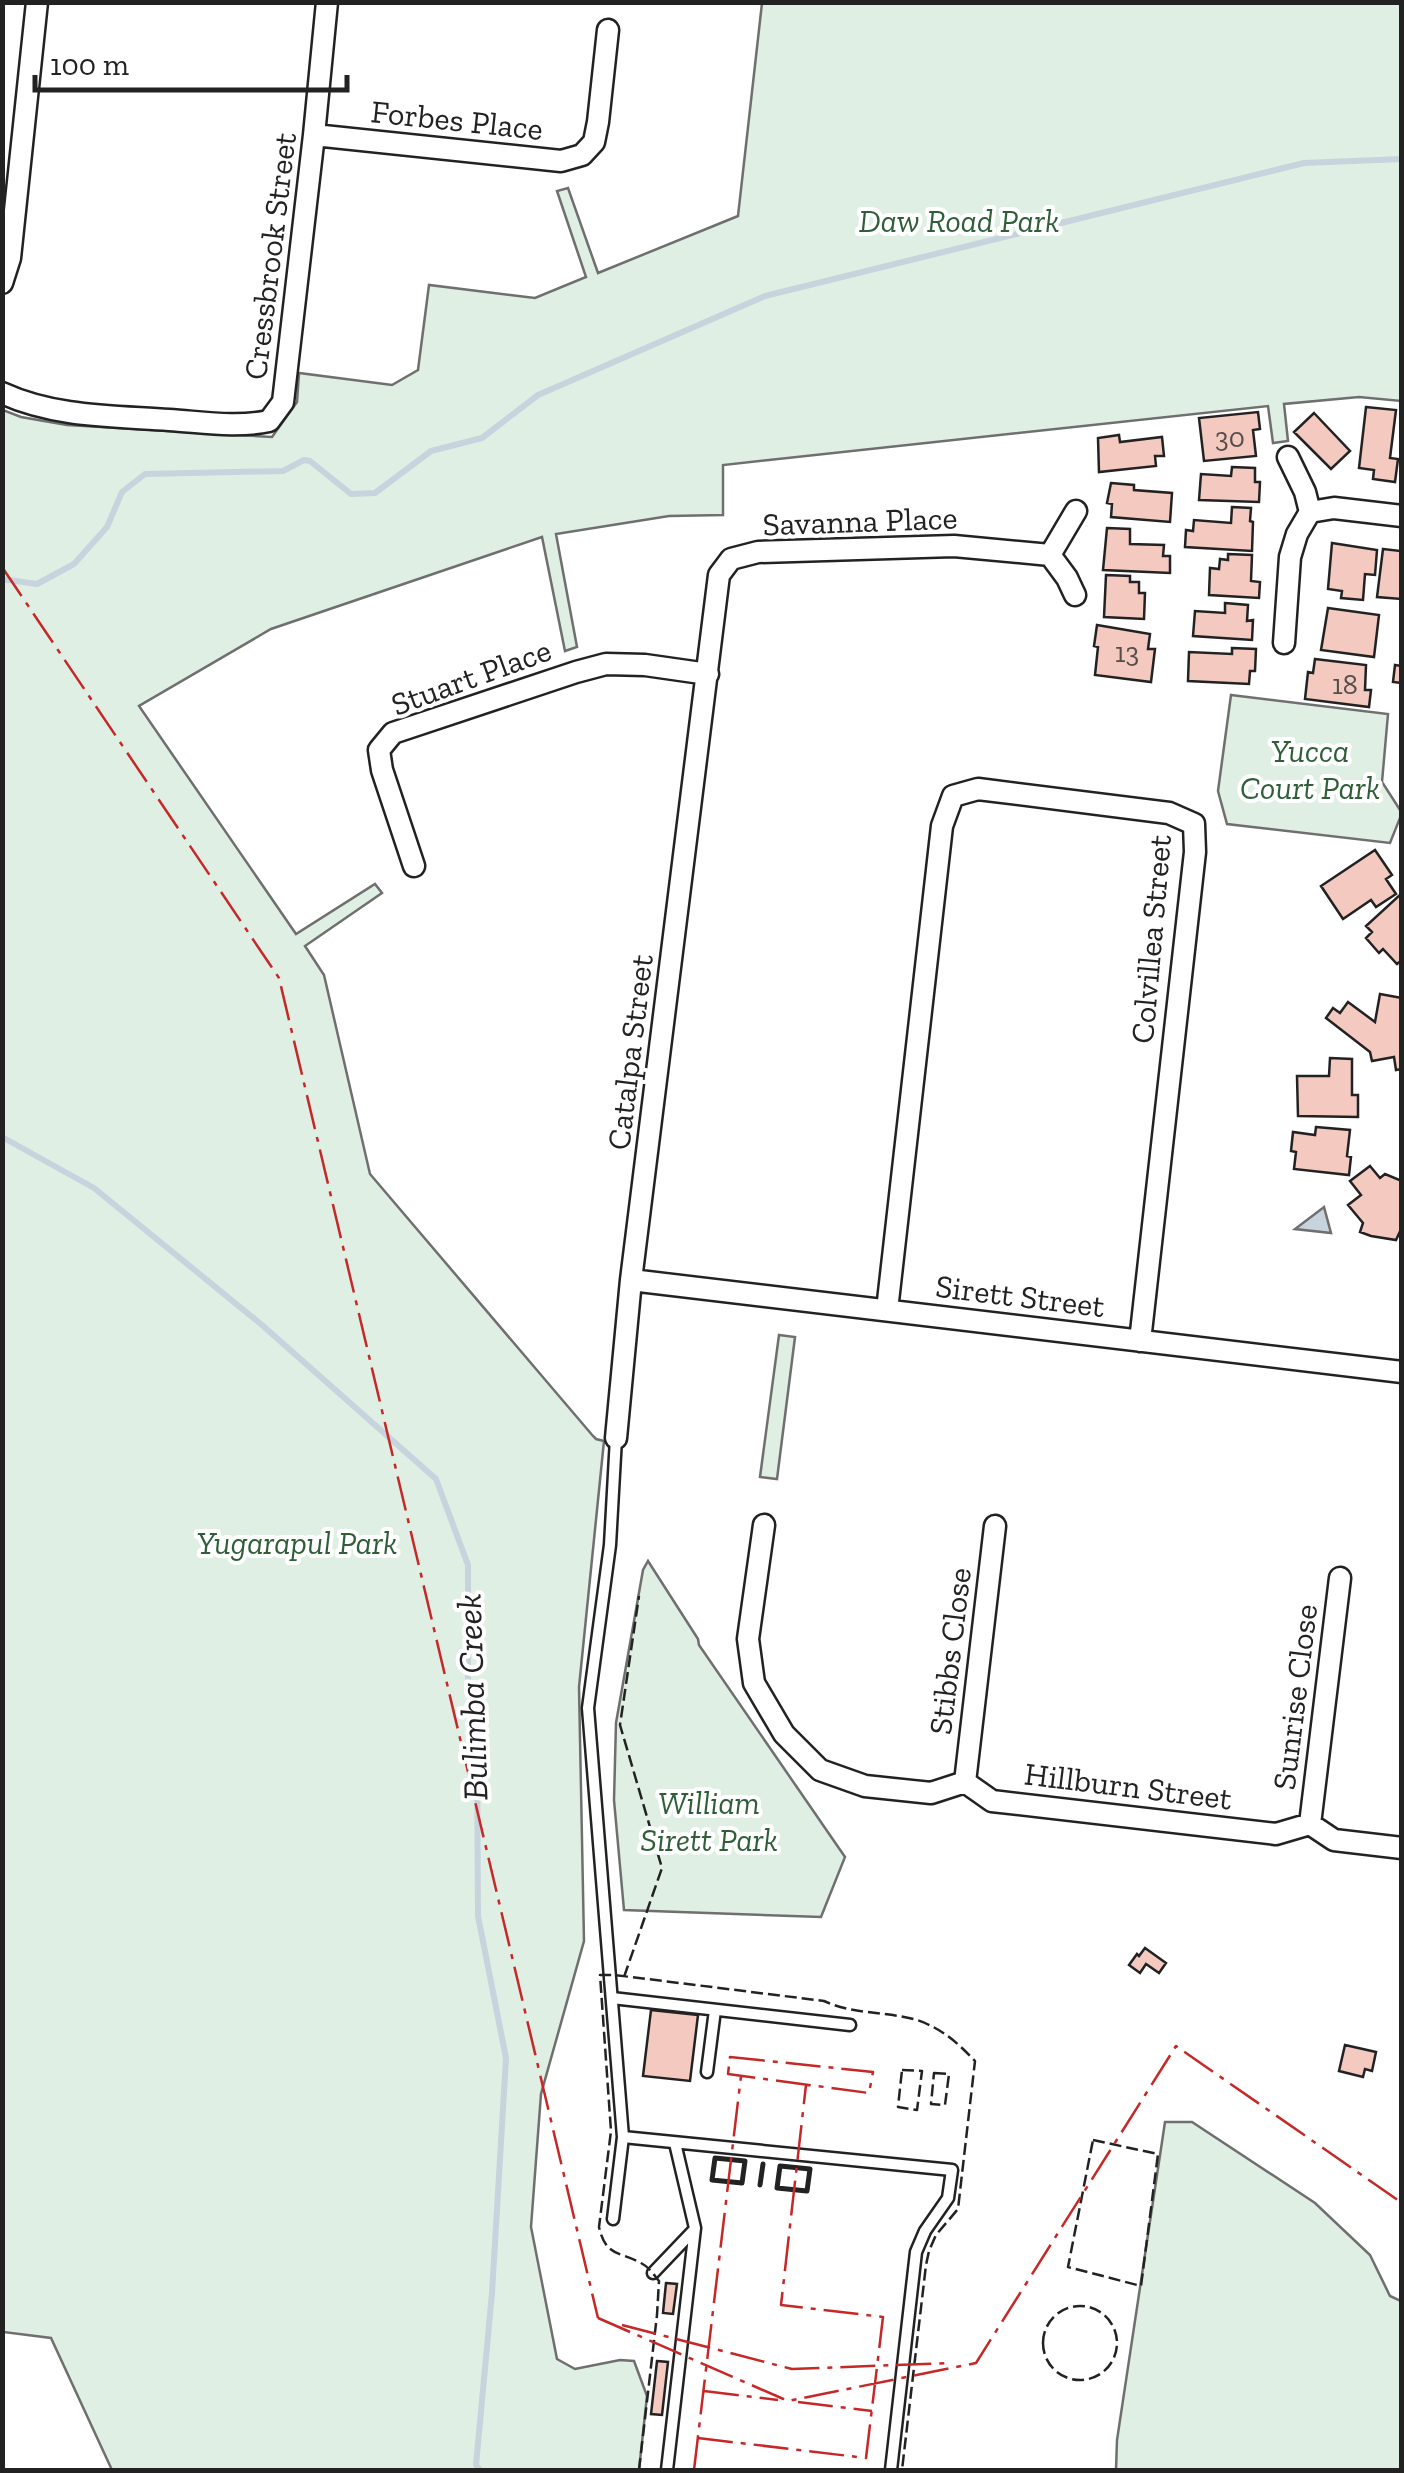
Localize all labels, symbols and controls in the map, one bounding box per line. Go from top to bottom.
scale bar [35,30,348,92]
text: 100 m [50,47,129,83]
street label: Forbes Place [369,92,545,148]
street label: Cressbrook Street [236,130,304,382]
park label: Daw Road Park [859,202,1059,240]
house number: 30 [1215,421,1245,454]
street label: Savanna Place [762,499,958,543]
street label: Stuart Place [386,631,556,723]
house number: 13 [1115,636,1139,669]
house number: 18 [1332,668,1358,701]
park label: Yucca Court Park [1240,732,1380,807]
street label: Colvillea Street [1123,833,1179,1045]
street label: Catalpa Street [599,952,661,1152]
street label: Sirett Street [933,1267,1107,1325]
park label: Yugarapul Park [197,1524,397,1562]
street label: Stibbs Close [921,1565,979,1737]
water label: Bulimba Creek [447,1593,497,1801]
street label: Sunrise Close [1265,1602,1325,1792]
street label: Hillburn Street [1022,1754,1234,1818]
park label: William Sirett Park [640,1784,778,1859]

